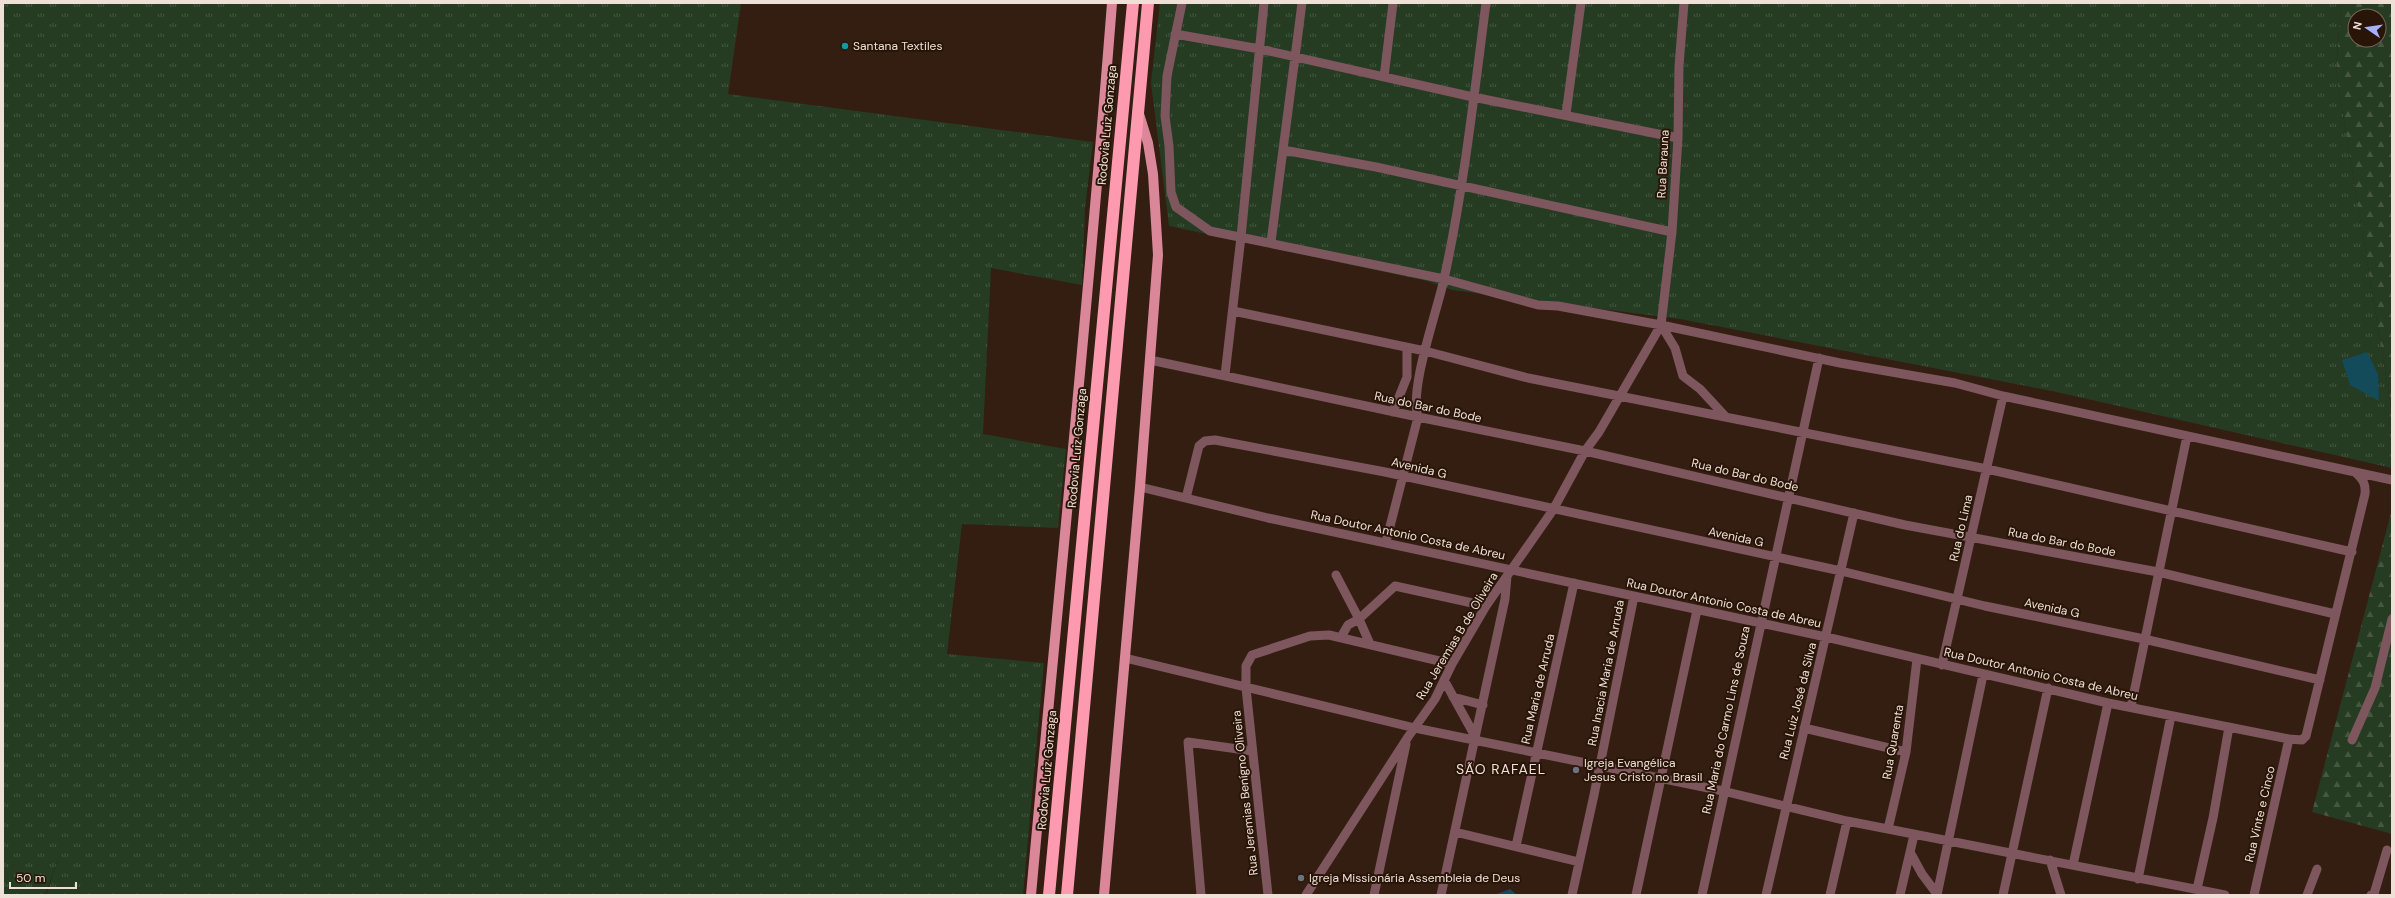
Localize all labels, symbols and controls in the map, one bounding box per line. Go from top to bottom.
north arrow [2347,8,2387,48]
text: N [2350,20,2365,31]
place label: Santana Textiles [853,38,942,54]
marker: Santana Textiles [840,41,850,51]
street label: Rodovia Luiz Gonzaga [1094,64,1120,186]
street label: Rua Barauna [1653,129,1673,199]
street label: Rodovia Luiz Gonzaga [1064,387,1090,509]
street label: Rua do Bar do Bode [1373,388,1483,426]
street label: Avenida G [1390,454,1448,482]
street label: Rua do Bar do Bode [1690,455,1800,495]
street label: Rua do Lima [1946,493,1976,563]
street label: Rua Doutor Antonio Costa de Abreu [1309,507,1507,564]
street label: Avenida G [1707,523,1765,551]
street label: Rua do Bar do Bode [2007,524,2117,560]
street label: Rua Jeremias B de Oliveira [1412,569,1502,703]
street label: Rua Doutor Antonio Costa de Abreu [1625,575,1823,632]
street label: Avenida G [2023,594,2081,622]
street label: Rua Inacia Maria de Arruda [1584,599,1628,747]
street label: Rua Maria do Carmo Lins de Souza [1698,625,1754,815]
street label: Rua Maria de Arruda [1518,632,1558,746]
street label: Rua Luiz José da Silva [1776,641,1820,761]
street label: Rua Doutor Antonio Costa de Abreu [1942,644,2140,704]
street label: Rua Quarenta [1879,703,1907,781]
street label: Rodovia Luiz Gonzaga [1034,709,1060,831]
street label: Rua Jeremias Benígno Oliveira [1228,710,1262,876]
place label: Igreja Evangélica Jesus Cristo no Brasil [1584,755,1702,785]
district label: SÃO RAFAEL [1456,760,1546,778]
street label: Rua Vinte e Cinco [2241,764,2279,864]
marker: Igreja Evangélica Jesus Cristo no Brasil [1571,765,1581,775]
scale bar [10,864,76,890]
text: 50 m [16,870,45,886]
place label: Igreja Missionária Assembleia de Deus [1309,870,1520,886]
marker: Igreja Missionária Assembleia de Deus [1296,873,1306,883]

